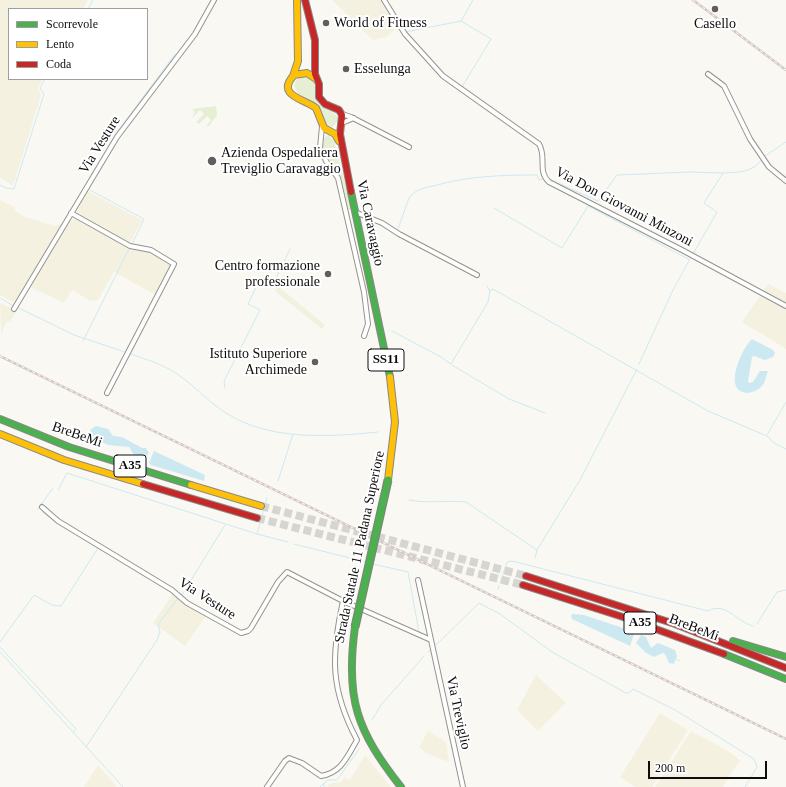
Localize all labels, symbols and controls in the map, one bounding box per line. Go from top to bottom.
marker: Casello [710,4,720,14]
legend [8,8,148,80]
place label: World of Fitness [334,15,427,31]
place label: Casello [694,16,736,32]
text: Scorrevole [46,17,98,31]
marker: World of Fitness [321,18,331,28]
text: Lento [46,37,74,51]
text: Coda [46,57,71,71]
place label: Esselunga [354,61,411,77]
marker: Esselunga [341,64,351,74]
street label: Via Vesture [76,113,124,177]
place label: Azienda Ospedaliera Treviglio Caravaggio [221,145,341,178]
marker: Azienda Ospedaliera Treviglio Caravaggio [206,155,218,167]
street label: Via Don Giovanni Minzoni [552,164,696,250]
street label: Via Caravaggio [353,179,387,267]
place label: Centro formazione professionale [215,258,320,290]
marker: Centro formazione professionale [323,269,333,279]
place label: Istituto Superiore Archimede [209,346,307,378]
road number: SS11 [368,349,404,371]
marker: Istituto Superiore Archimede [310,357,320,367]
street label: BreBeMi [50,419,104,451]
street label: Strada Statale 11 Padana Superiore [331,449,389,645]
road number: A35 [114,455,146,477]
street label: Via Vesture [175,574,239,624]
street label: BreBeMi [667,611,721,645]
road number: A35 [624,612,656,634]
street label: Via Treviglio [442,675,474,751]
scale bar [650,753,769,779]
text: 200 m [655,761,685,775]

